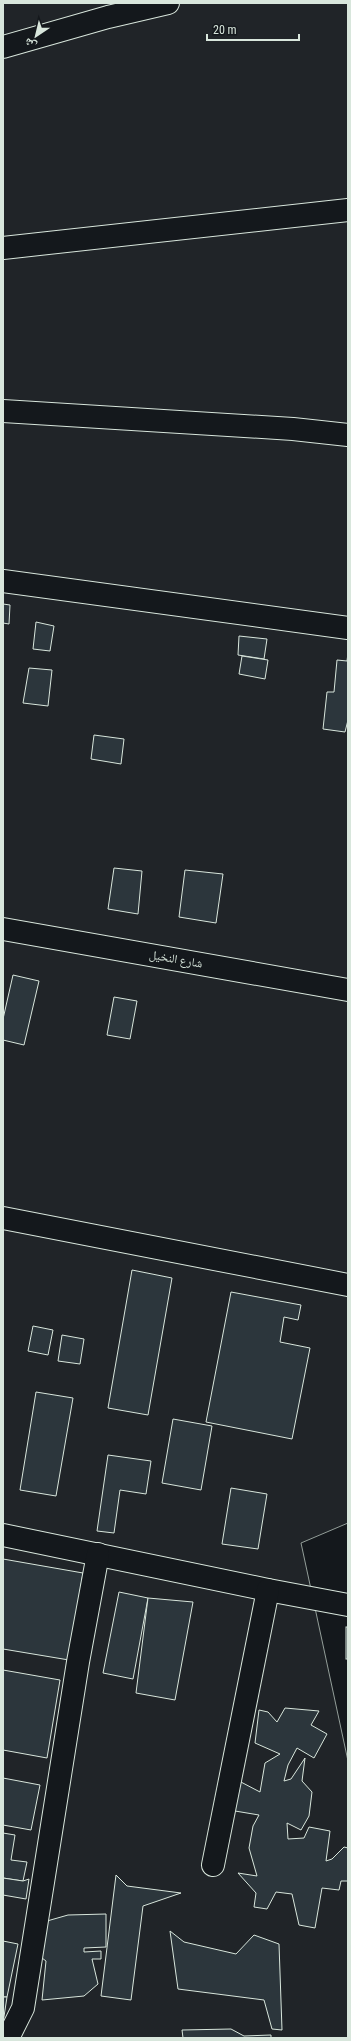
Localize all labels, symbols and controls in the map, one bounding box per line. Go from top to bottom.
north arrow [16,16,56,56]
scale bar [207,16,299,42]
text: 20 m [213,23,237,37]
text: ش [22,34,40,52]
street label: شارع النخيل [148,947,204,972]

